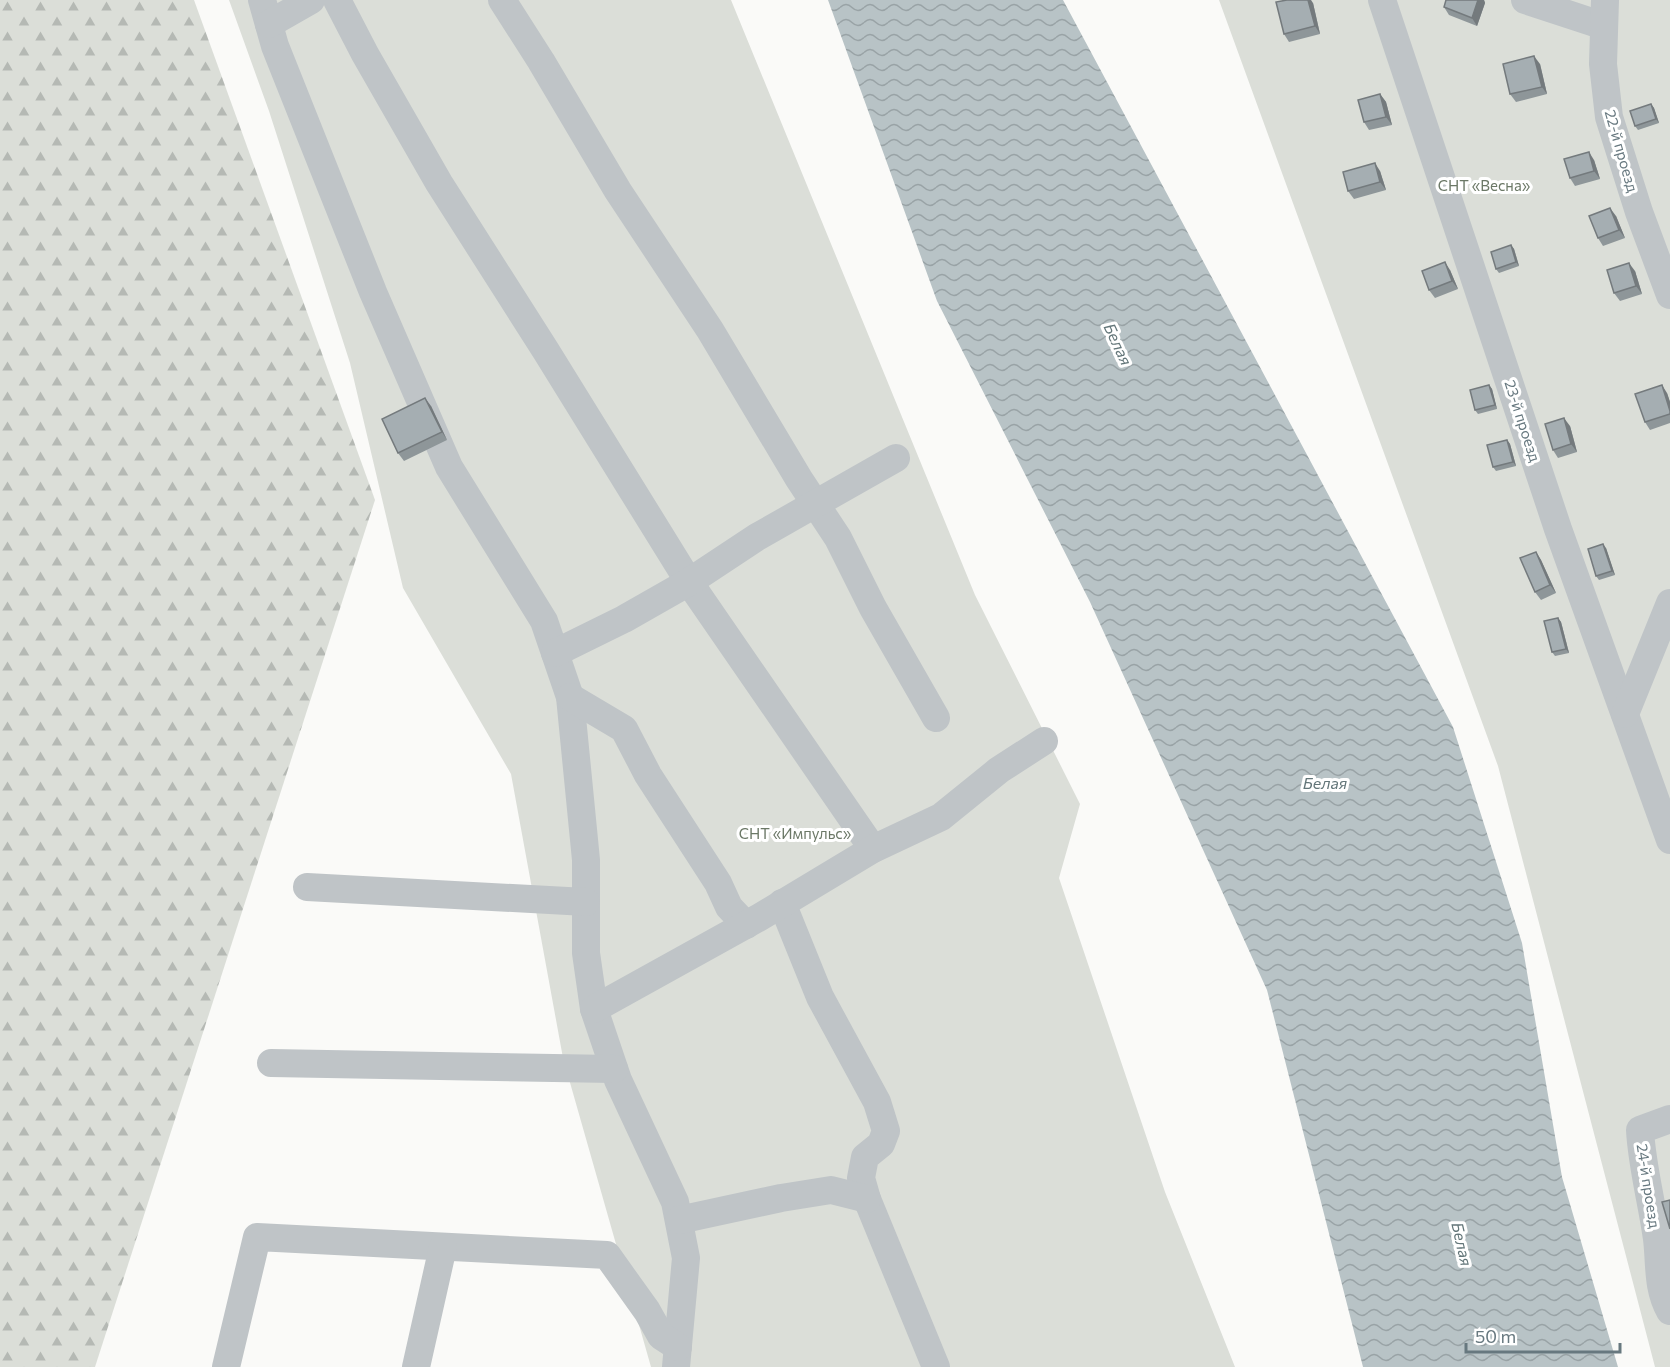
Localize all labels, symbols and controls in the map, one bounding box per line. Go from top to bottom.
street label: 22-й проезд [1602,108,1642,194]
park label: СНТ «Весна» [1438,176,1531,194]
water label: Белая [1100,320,1136,368]
street label: 23-й проезд [1501,378,1545,464]
water label: Белая [1303,773,1347,792]
park label: СНТ «Импульс» [739,824,852,842]
street label: 24-й проезд [1633,1142,1665,1229]
water label: Белая [1448,1220,1477,1268]
scale bar [1466,1316,1620,1354]
text: 50 m [1475,1325,1516,1347]

